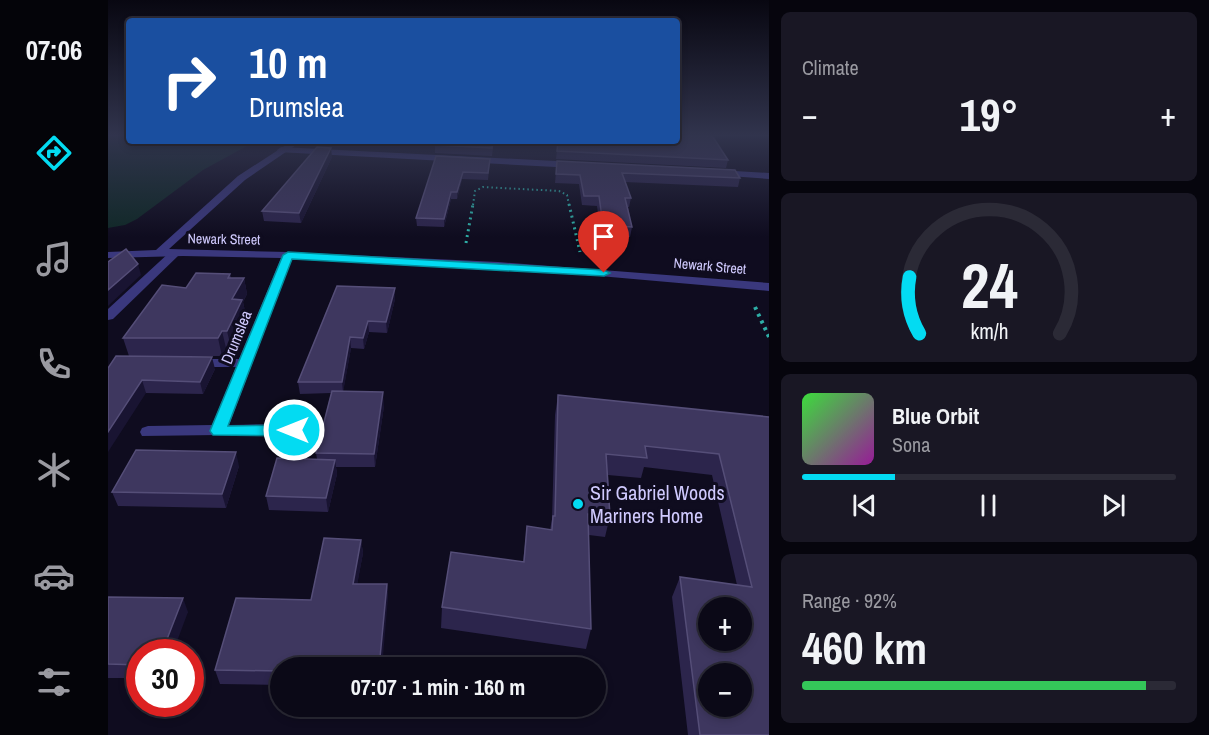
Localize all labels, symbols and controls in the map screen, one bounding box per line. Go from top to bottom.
text: 07:06 [26,32,82,68]
text: 10 m [249,35,328,91]
icon: right [150,42,228,120]
text: Climate [802,54,859,81]
text: 19° [959,84,1019,145]
text: Drumslea [249,89,344,125]
text: − [802,92,818,136]
text: + [1160,92,1176,136]
icon: directions [33,132,75,174]
pin [578,211,629,273]
icon: arrive [587,220,620,253]
street label: Newark Street [187,229,261,249]
icon: music [33,238,75,280]
text: 24 [961,243,1017,327]
street label: Newark Street [673,254,747,278]
street label: Drumslea [215,306,257,367]
text: km/h [970,318,1008,347]
icon: phone [33,343,75,385]
position arrow [262,398,326,462]
text: Blue Orbit [892,401,979,431]
text: Sona [892,431,930,458]
icon: climate [33,449,75,491]
place label: Sir Gabriel Woods Mariners Home [590,479,725,529]
icon: previous [848,489,881,522]
icon: pause [972,489,1005,522]
icon: next [1097,489,1130,522]
marker: Sir Gabriel Woods Mariners Home [571,497,585,511]
icon: car [33,555,75,597]
text: Range · 92% [802,587,897,614]
map controls [698,597,752,717]
button: + [698,597,752,651]
text: 460 km [802,617,927,678]
speed limit sign: 30 [126,639,204,717]
icon: filters [33,661,75,703]
button: − [698,663,752,717]
text: 07:07 · 1 min · 160 m [351,672,525,702]

